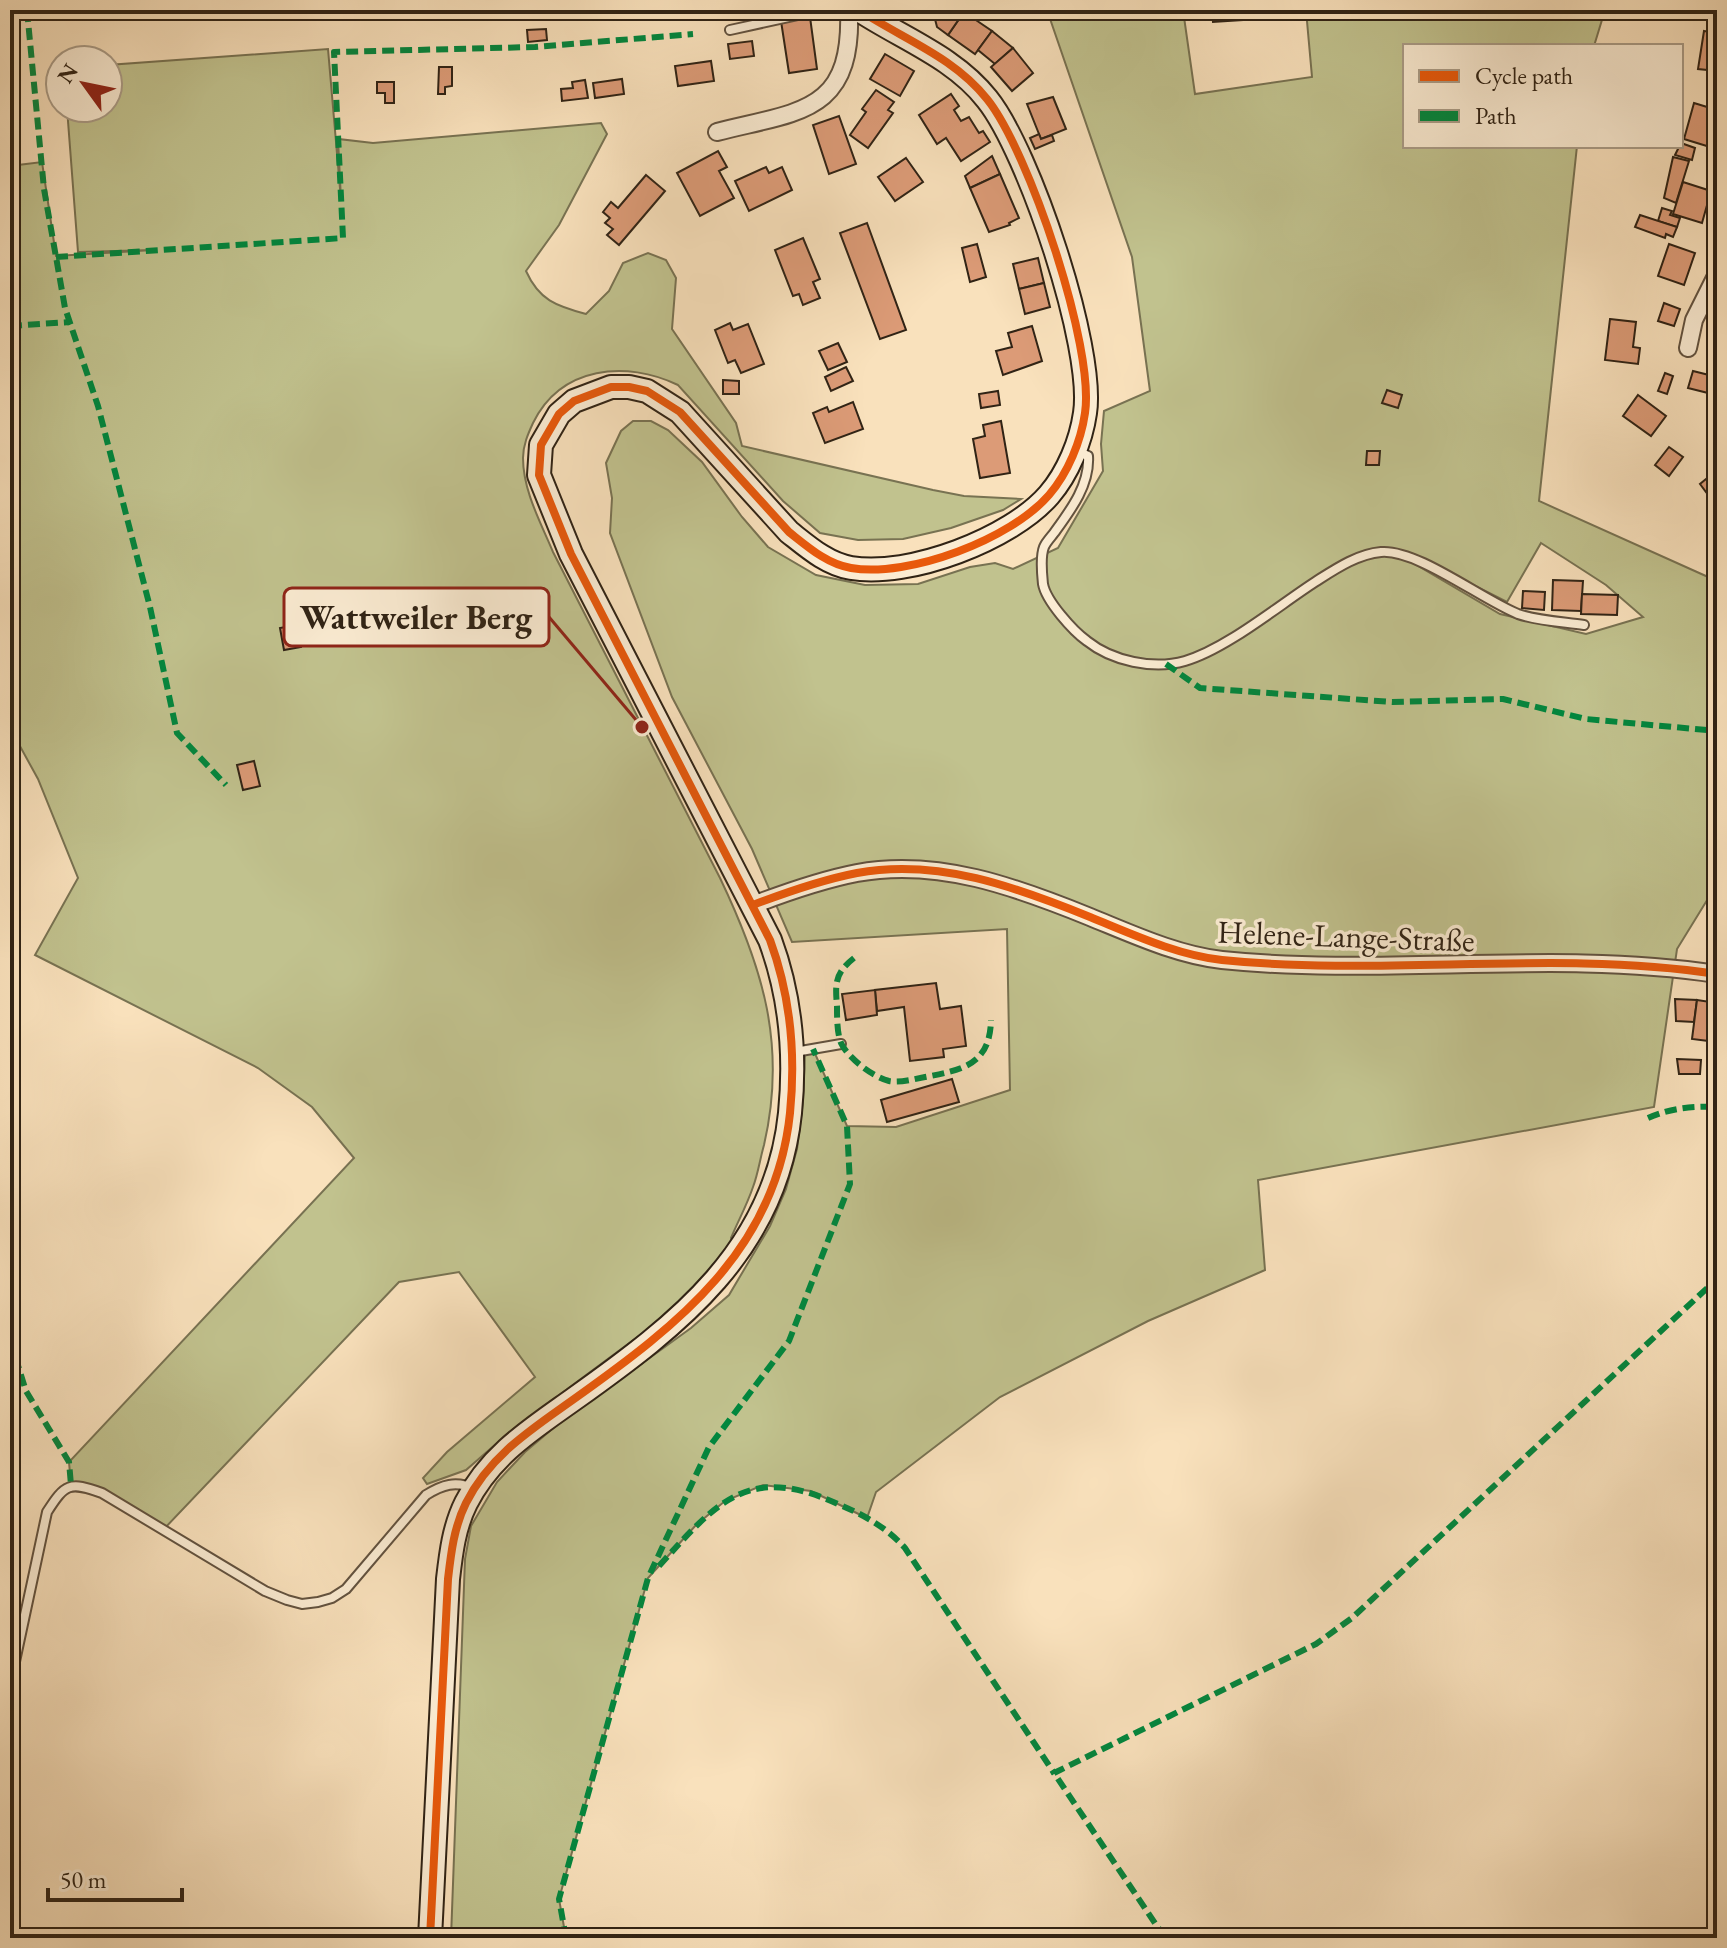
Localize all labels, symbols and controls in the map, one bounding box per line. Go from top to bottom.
north arrow [44,44,124,124]
legend [1403,44,1683,148]
text: N [51,58,85,89]
text: Cycle path [1475,60,1573,91]
text: Path [1475,100,1517,131]
callout: Wattweiler Berg [284,588,549,646]
text: Wattweiler Berg [300,595,533,639]
street label: Helene-Lange-Straße [1217,911,1475,961]
scale bar [48,1852,182,1902]
text: 50 m [60,1864,107,1895]

